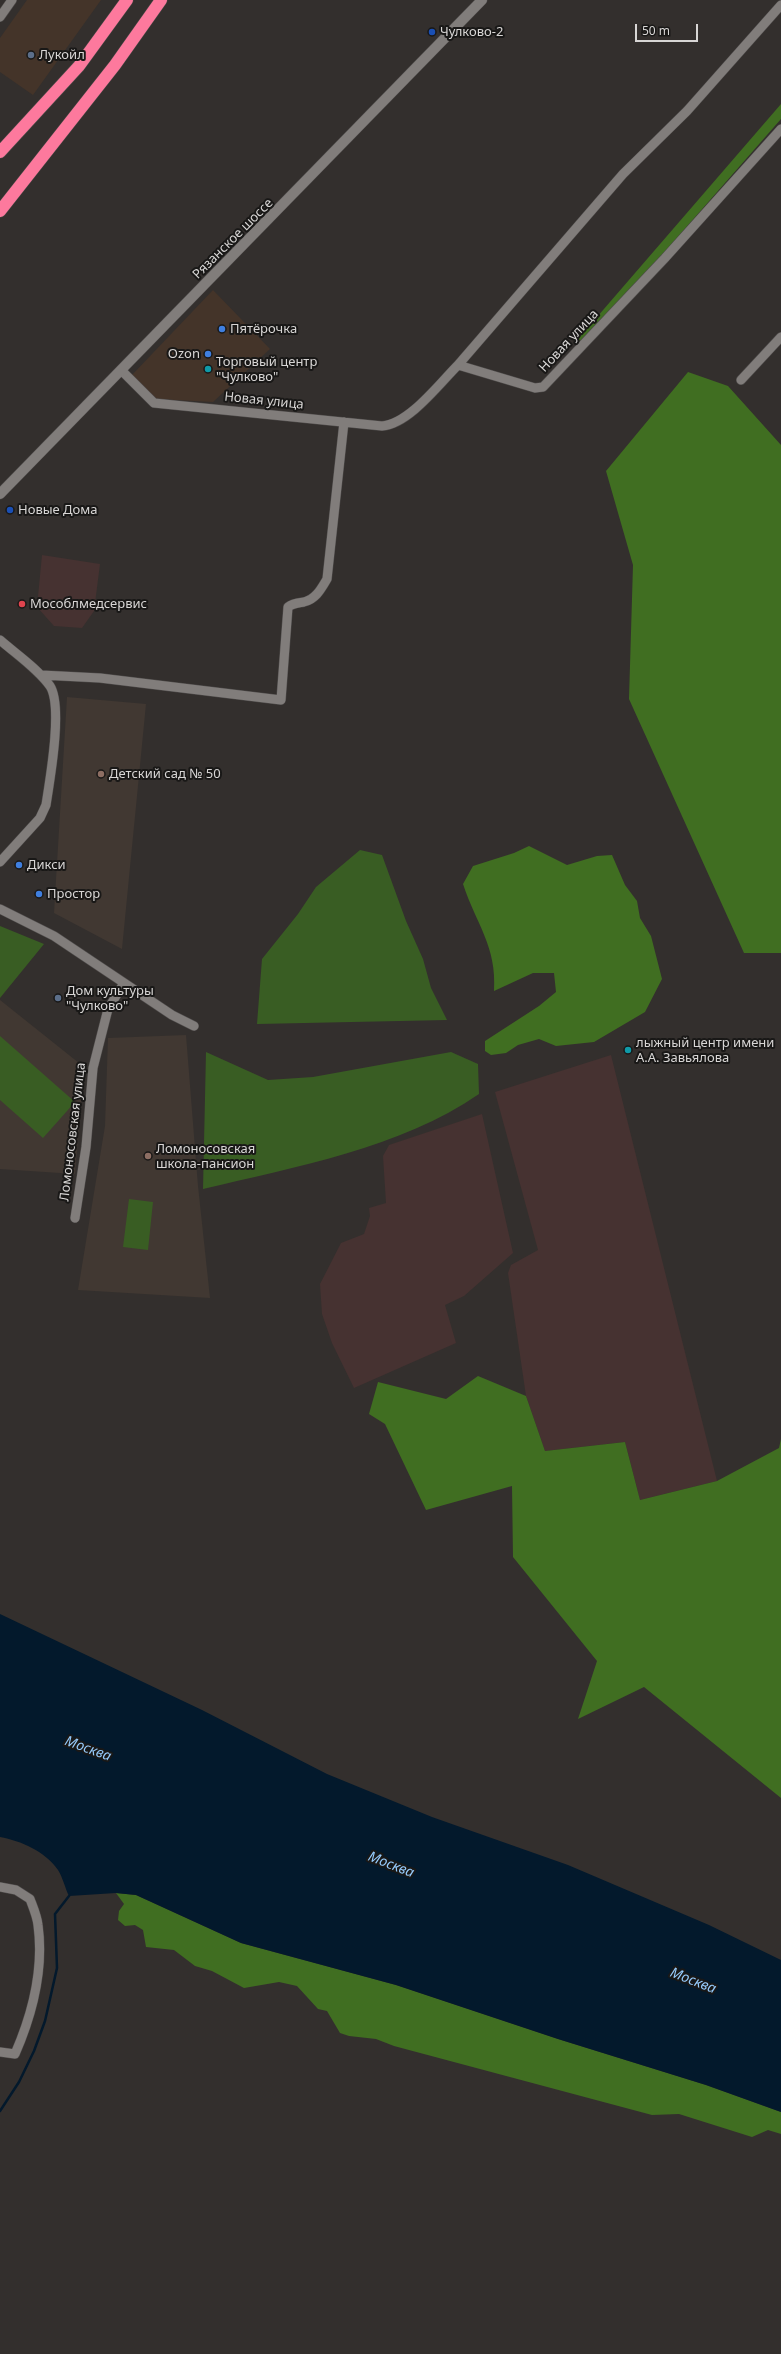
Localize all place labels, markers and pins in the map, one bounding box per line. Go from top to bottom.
place label: Чулково-2 [440,24,503,40]
marker: Чулково-2 [427,27,437,37]
place label: Лукойл [39,47,85,63]
marker: Лукойл [26,50,36,60]
place label: Пятёрочка [230,321,297,337]
marker: Пятёрочка [217,324,227,334]
place label: Ozon [168,346,200,362]
marker: Ozon [203,349,213,359]
place label: Торговый центр "Чулково" [216,354,317,385]
marker: Торговый центр "Чулково" [203,364,213,374]
place label: Новые Дома [18,502,98,518]
marker: Новые Дома [5,505,15,515]
place label: Мособлмедсервис [30,596,147,612]
marker: Мособлмедсервис [17,599,27,609]
place label: Детский сад № 50 [109,766,221,782]
marker: Детский сад № 50 [96,769,106,779]
place label: Дикси [27,857,66,873]
marker: Дикси [14,860,24,870]
place label: Простор [47,886,100,902]
marker: Простор [34,889,44,899]
place label: Дом культуры "Чулково" [66,983,154,1014]
marker: Дом культуры "Чулково" [53,993,63,1003]
place label: лыжный центр имени А.А. Завьялова [636,1035,774,1066]
marker: лыжный центр имени А.А. Завьялова [623,1045,633,1055]
place label: Ломоносовская школа-пансион [156,1141,255,1172]
marker: Ломоносовская школа-пансион [143,1151,153,1161]

